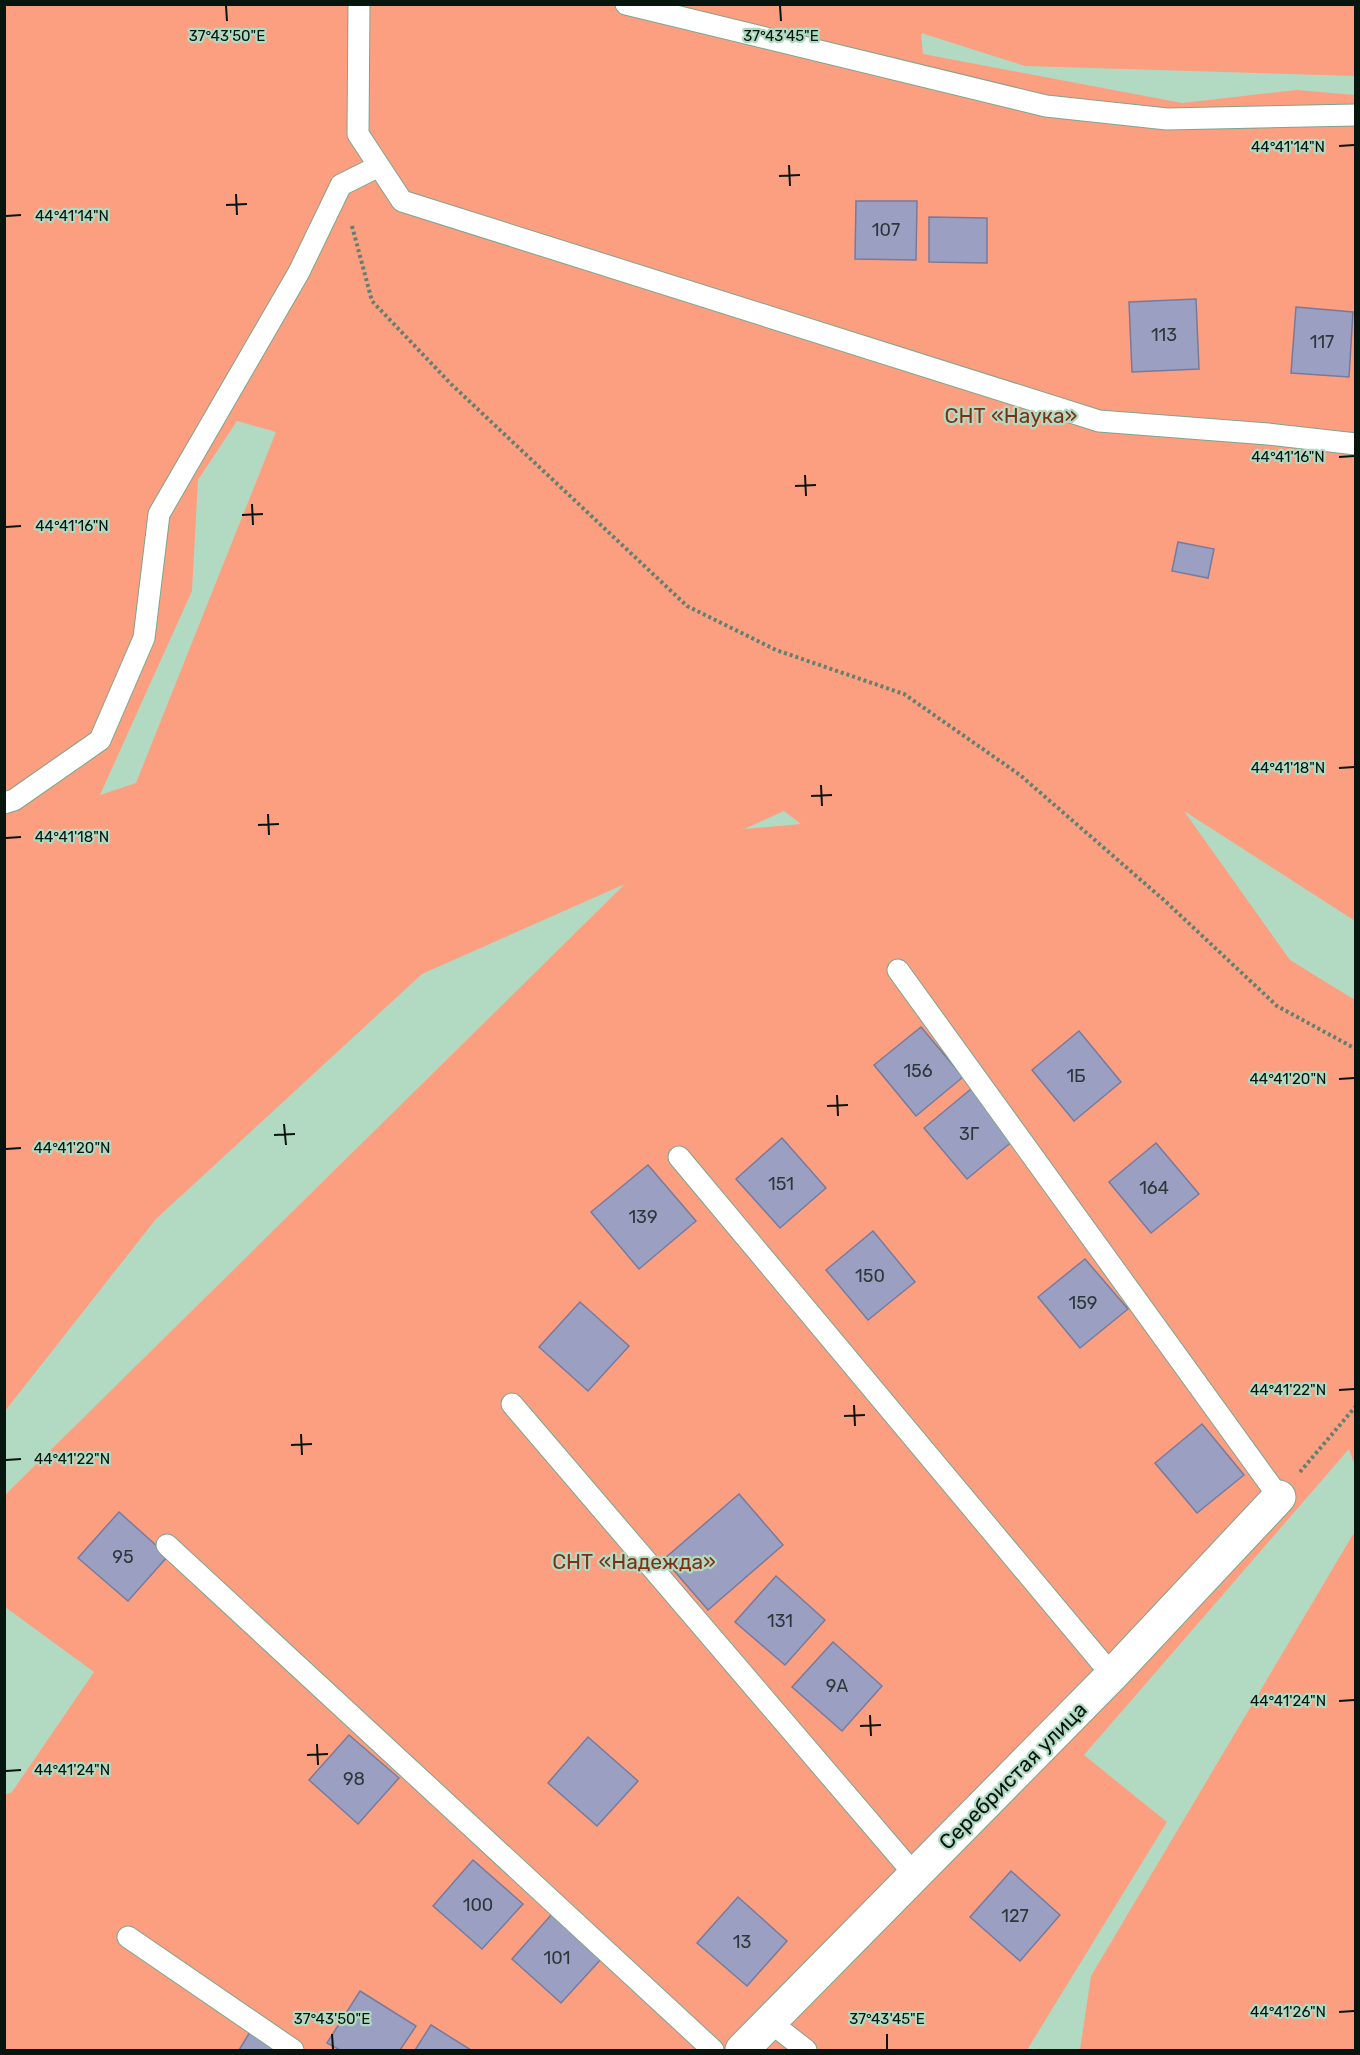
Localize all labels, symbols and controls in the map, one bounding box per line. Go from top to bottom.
text: 37°43'50"E [189,27,265,45]
text: 37°43'45"E [743,27,819,45]
text: 44°41'14"N [1251,138,1325,156]
text: 44°41'14"N [35,207,109,225]
house number: 107 [872,219,900,241]
house number: 113 [1151,324,1177,346]
house number: 117 [1310,331,1334,353]
park label: СНТ «Наука» [945,403,1077,428]
text: 44°41'16"N [1251,448,1325,466]
text: 44°41'16"N [35,517,109,535]
text: 44°41'18"N [1251,759,1325,777]
text: 44°41'18"N [35,828,109,846]
house number: 156 [903,1060,933,1082]
house number: 1Б [1066,1065,1086,1087]
text: 44°41'20"N [1250,1070,1326,1088]
house number: 3Г [959,1123,980,1145]
text: 44°41'20"N [34,1139,110,1157]
house number: 151 [768,1173,794,1195]
house number: 164 [1139,1177,1169,1199]
house number: 139 [628,1206,658,1228]
house number: 150 [855,1265,885,1287]
house number: 159 [1068,1292,1098,1314]
text: 44°41'22"N [1250,1381,1326,1399]
text: 44°41'22"N [34,1450,110,1468]
house number: 95 [112,1546,134,1568]
park label: СНТ «Надежда» [552,1549,716,1574]
house number: 131 [767,1610,793,1632]
house number: 9А [826,1675,848,1697]
text: 44°41'24"N [1250,1692,1326,1710]
street label: Серебристая улица [934,1697,1092,1855]
text: 44°41'24"N [34,1761,110,1779]
house number: 98 [343,1768,365,1790]
house number: 100 [463,1894,493,1916]
house number: 127 [1001,1905,1029,1927]
house number: 13 [733,1931,751,1953]
house number: 101 [544,1947,570,1969]
text: 44°41'26"N [1250,2003,1326,2021]
text: 37°43'50"E [294,2010,370,2028]
text: 37°43'45"E [849,2010,925,2028]

